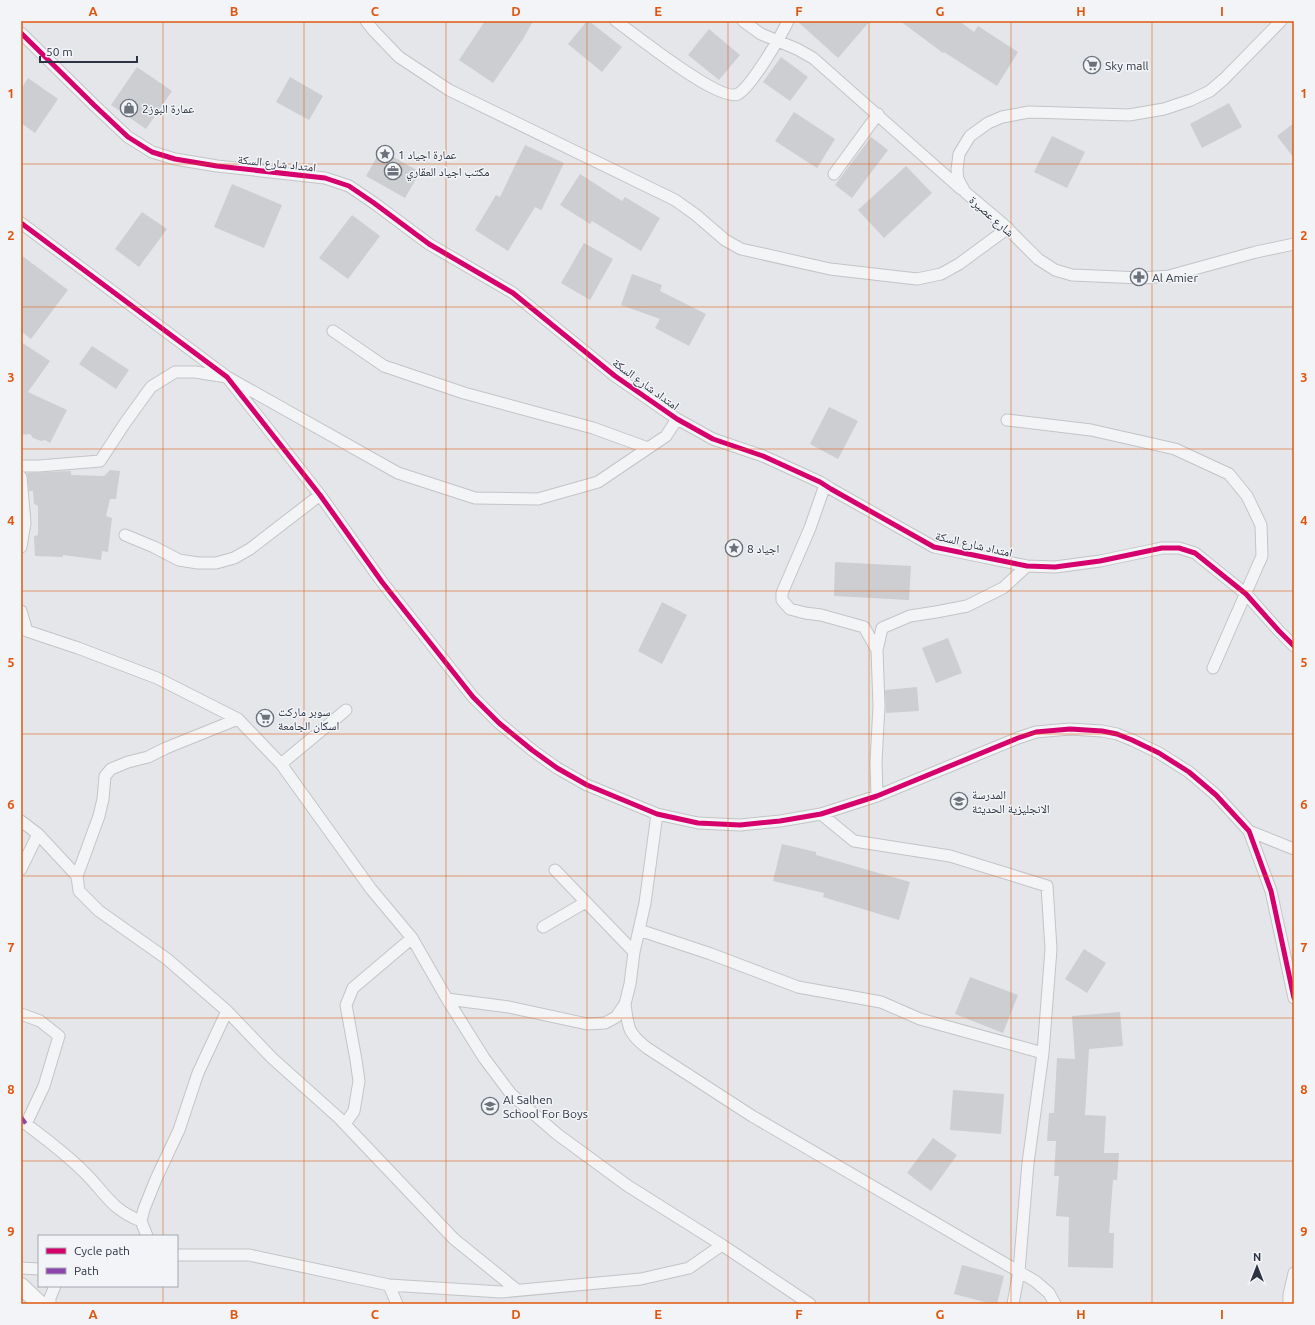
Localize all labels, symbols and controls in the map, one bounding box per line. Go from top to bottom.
text: A [88,4,98,18]
text: B [230,4,239,18]
text: C [371,4,380,18]
text: D [511,4,521,18]
text: E [654,4,662,18]
text: F [795,4,803,18]
text: G [936,4,945,18]
text: H [1076,4,1086,18]
text: I [1220,4,1224,18]
scale bar [40,38,137,64]
text: 50 m [46,45,73,58]
supermarket icon: Sky mall [1082,55,1102,75]
place label: Sky mall [1105,59,1149,72]
text: 1 [7,86,15,100]
text: 1 [1300,86,1308,100]
shop icon: عمارة البوز2 [119,98,139,118]
place label: عمارة البوز2 [142,102,194,116]
place icon: عمارة اجياد 1 [375,144,395,164]
place label: عمارة اجياد 1 [398,148,457,162]
street label: امتداد شارع السكة [237,152,317,176]
office icon: مكتب اجياد العقاري [383,161,403,181]
place label: مكتب اجياد العقاري [406,165,490,182]
street label: شارع عصيرة [966,193,1017,241]
text: 2 [7,228,15,242]
text: 2 [1300,228,1308,242]
pharmacy icon: Al Amier [1129,267,1149,287]
place label: Al Amier [1152,271,1198,284]
street label: امتداد شارع السكة [609,356,682,414]
text: 3 [7,370,15,384]
text: 3 [1300,370,1308,384]
text: 4 [7,513,15,527]
text: 4 [1300,513,1308,527]
street label: امتداد شارع السكة [934,529,1014,561]
place icon: اجياد 8 [724,538,744,558]
place label: اجياد 8 [747,542,779,556]
text: 5 [7,655,15,669]
text: 5 [1300,655,1308,669]
place label: سوبر ماركت اسكان الجامعة [278,705,340,733]
supermarket icon: سوبر ماركت اسكان الجامعة [255,708,275,728]
place label: المدرسة الانجليزية الحديثة [972,788,1050,816]
school or university icon: المدرسة الانجليزية الحديثة [949,791,969,811]
text: 6 [7,797,15,811]
text: 6 [1300,797,1308,811]
text: 7 [7,940,15,954]
text: 7 [1300,940,1308,954]
text: 8 [7,1082,15,1096]
text: 8 [1300,1082,1308,1096]
place label: Al Salhen School For Boys [503,1093,588,1120]
school or university icon: Al Salhen School For Boys [480,1096,500,1116]
text: 9 [7,1224,15,1238]
text: 9 [1300,1224,1308,1238]
legend [38,1235,178,1287]
text: Cycle path [74,1244,130,1257]
north arrow [1237,1247,1277,1287]
text: N [1253,1251,1261,1263]
text: Path [74,1264,99,1277]
text: A [88,1307,98,1321]
text: B [230,1307,239,1321]
text: C [371,1307,380,1321]
text: D [511,1307,521,1321]
text: E [654,1307,662,1321]
text: F [795,1307,803,1321]
text: G [936,1307,945,1321]
text: H [1076,1307,1086,1321]
text: I [1220,1307,1224,1321]

